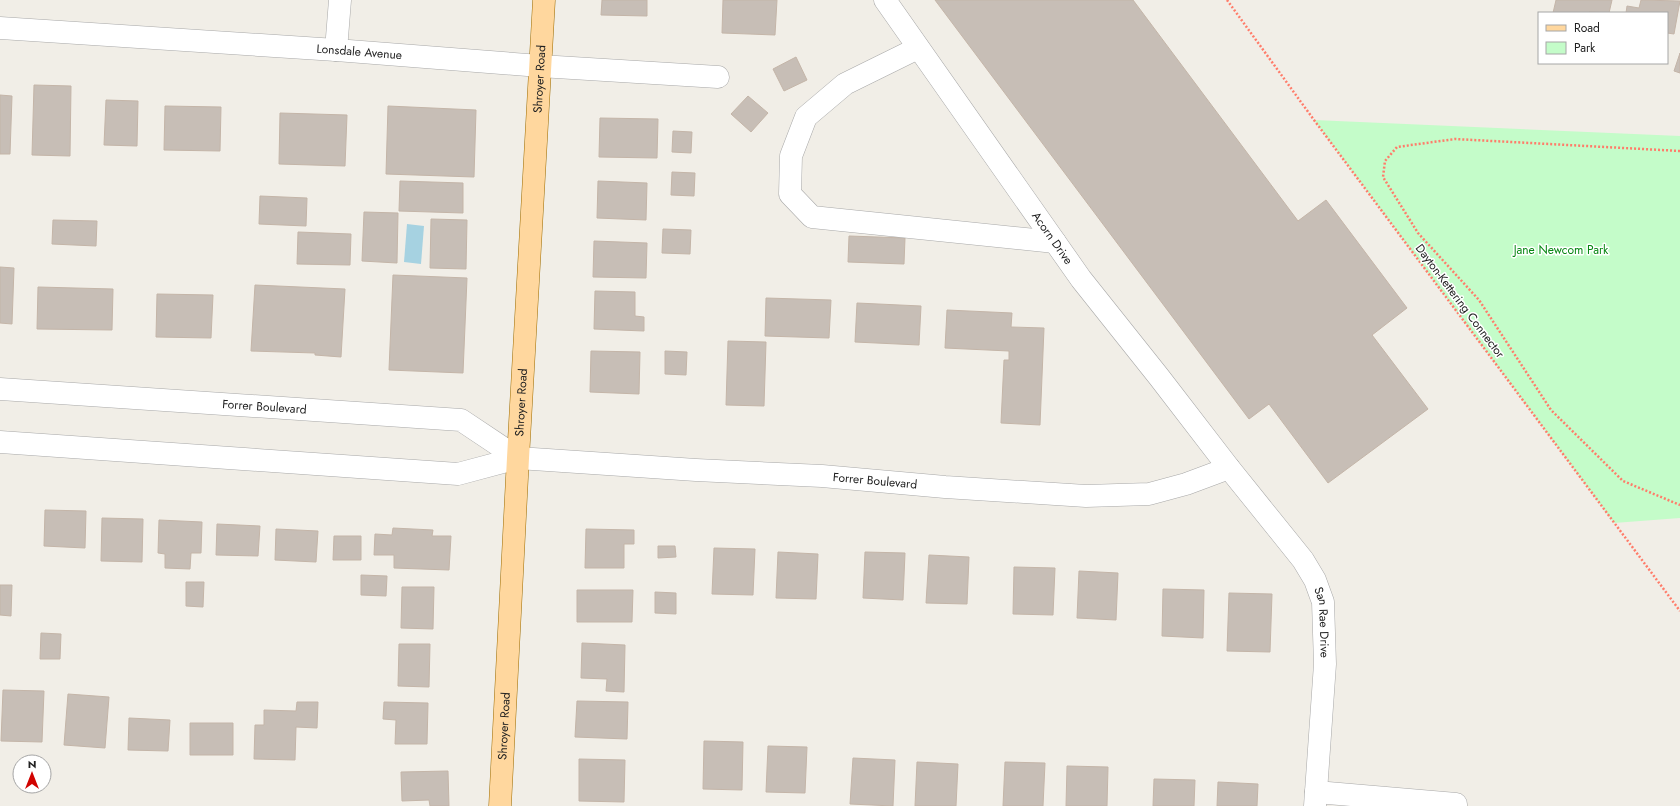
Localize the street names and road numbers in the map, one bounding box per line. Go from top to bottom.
street label: Lonsdale Avenue [316,40,403,64]
street label: Shroyer Road [529,45,550,114]
street label: Acorn Drive [1027,208,1077,268]
street label: Dayton-Kettering Connector [1411,240,1509,363]
street label: Shroyer Road [510,368,532,437]
street label: Forrer Boulevard [222,395,307,419]
street label: Forrer Boulevard [832,468,918,493]
street label: San Rae Drive [1309,584,1334,658]
street label: Shroyer Road [493,692,515,761]

